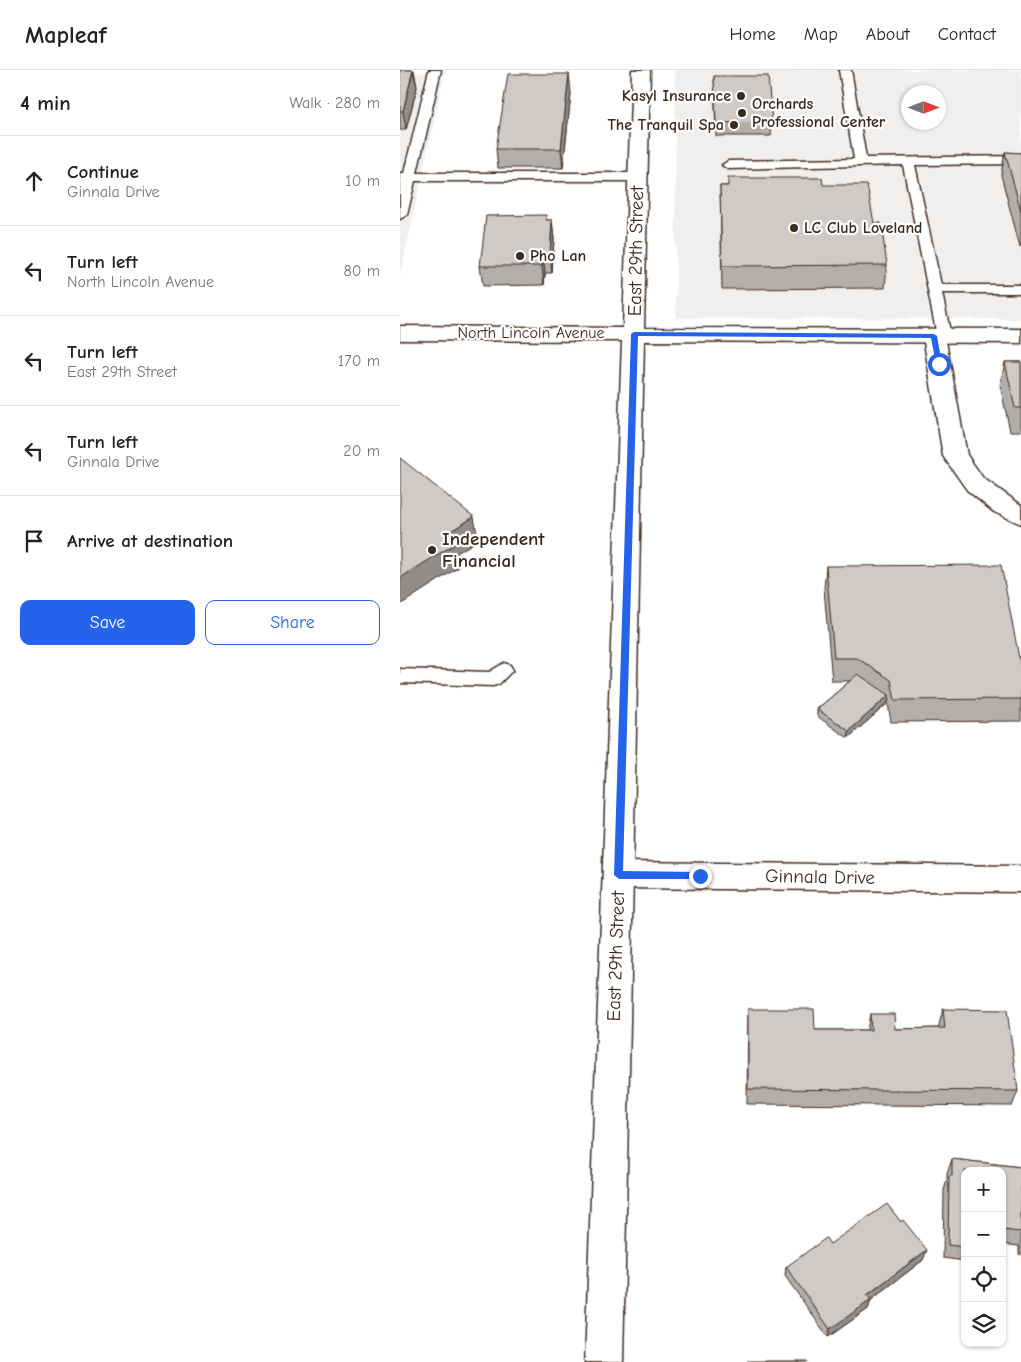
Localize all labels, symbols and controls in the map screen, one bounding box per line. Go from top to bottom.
text: Mapleaf [25,21,106,49]
text: Home [729,24,776,45]
text: Map [804,24,838,45]
text: About [866,24,910,45]
text: Contact [938,24,996,45]
north arrow [901,85,946,130]
place label: Kasyl Insurance [622,87,731,105]
marker: Kasyl Insurance [735,90,747,102]
text: 4 min [20,91,71,115]
text: Walk · 280 m [289,94,380,112]
place label: Orchards Professional Center [752,95,886,131]
marker: Orchards Professional Center [736,107,748,119]
place label: The Tranquil Spa [607,116,724,134]
marker: The Tranquil Spa [728,119,740,131]
text: Continue [67,161,139,183]
icon: ahead [20,167,48,195]
text: 10 m [345,172,380,190]
text: Ginnala Drive [67,183,160,201]
street label: East 29th Street [624,185,648,316]
place label: LC Club Loveland [804,219,922,237]
marker: LC Club Loveland [788,222,800,234]
place label: Pho Lan [530,247,586,265]
marker: Pho Lan [514,250,526,262]
text: Turn left [67,251,138,273]
icon: left [20,257,48,285]
text: 80 m [343,262,380,280]
text: North Lincoln Avenue [67,273,214,291]
street label: North Lincoln Avenue [458,324,604,342]
text: Turn left [67,341,138,363]
icon: left [20,347,48,375]
text: 170 m [338,352,380,370]
route start [928,353,951,376]
text: East 29th Street [67,363,177,381]
text: Turn left [67,431,138,453]
icon: left [20,437,48,465]
text: 20 m [343,442,380,460]
text: Ginnala Drive [67,453,160,471]
icon: arrive [20,527,48,555]
place label: Independent Financial [442,528,545,572]
text: Arrive at destination [67,530,233,552]
marker: Independent Financial [426,544,438,556]
button: Save [20,600,195,645]
button: Share [205,600,380,645]
route end [689,865,712,888]
street label: Ginnala Drive [765,865,875,889]
street label: East 29th Street [603,890,629,1022]
map controls [961,1167,1006,1347]
button: + [961,1167,1006,1212]
button: − [961,1212,1006,1257]
button: locate [961,1257,1006,1302]
button: layers [961,1302,1006,1347]

